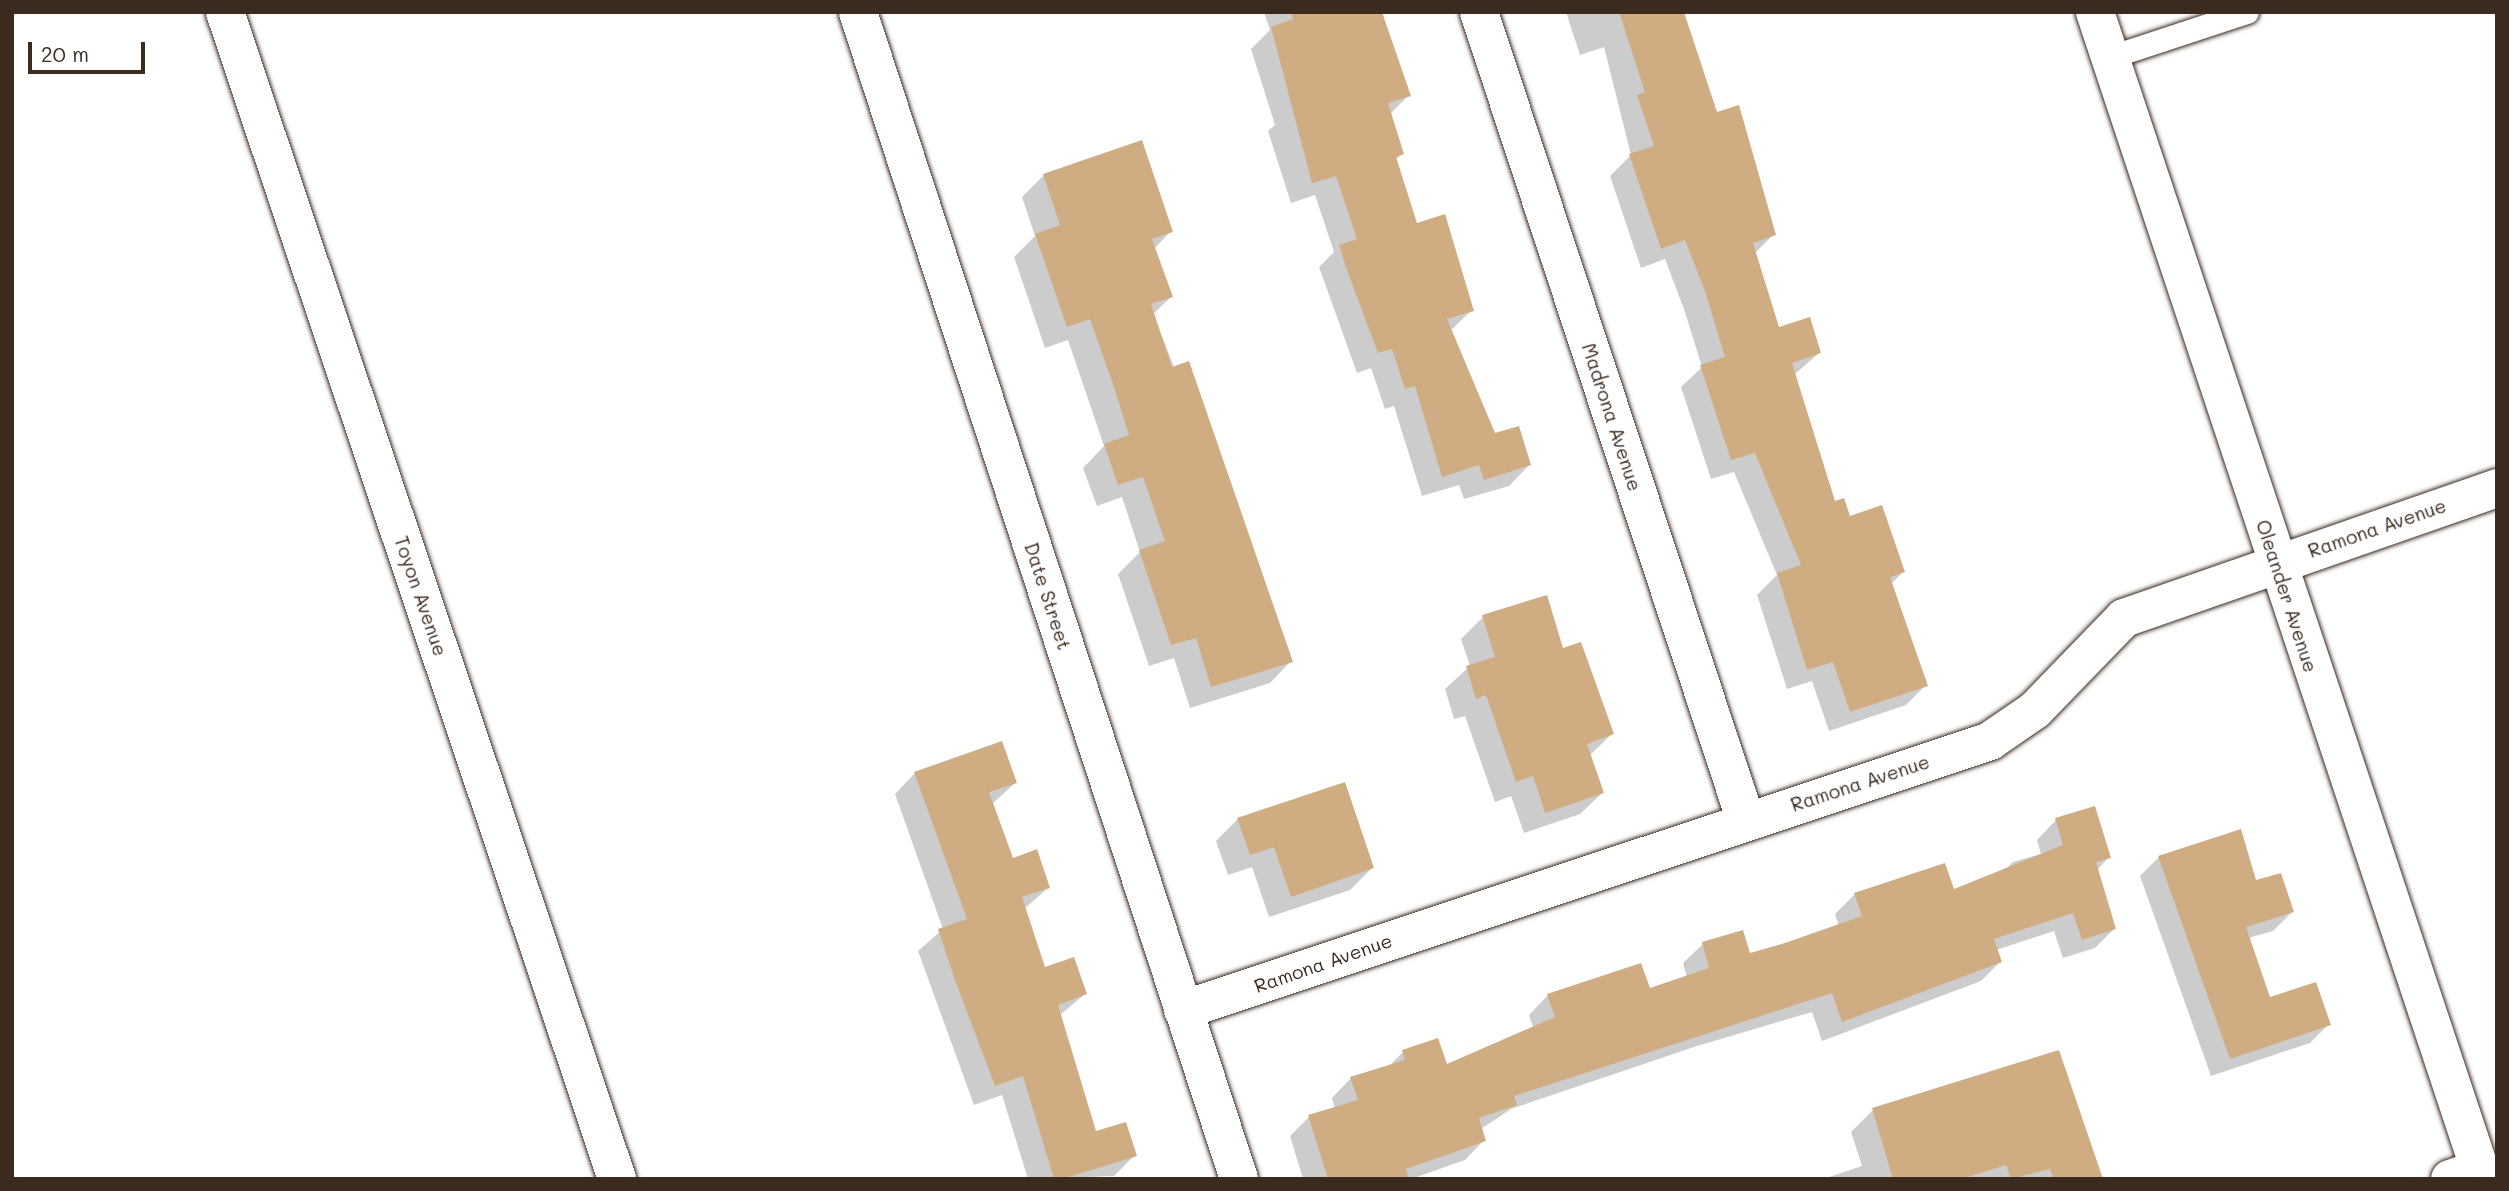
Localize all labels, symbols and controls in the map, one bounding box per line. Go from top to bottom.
scale bar [32,28,149,72]
text: 20 m [41,40,89,67]
street label: Madrona Avenue [1577,340,1647,494]
street label: Ramona Avenue [2305,494,2449,562]
street label: Oleander Avenue [2252,517,2322,675]
street label: Toyon Avenue [390,533,452,659]
street label: Date Street [1020,539,1076,653]
street label: Ramona Avenue [1788,750,1932,816]
street label: Ramona Avenue [1251,929,1395,997]

